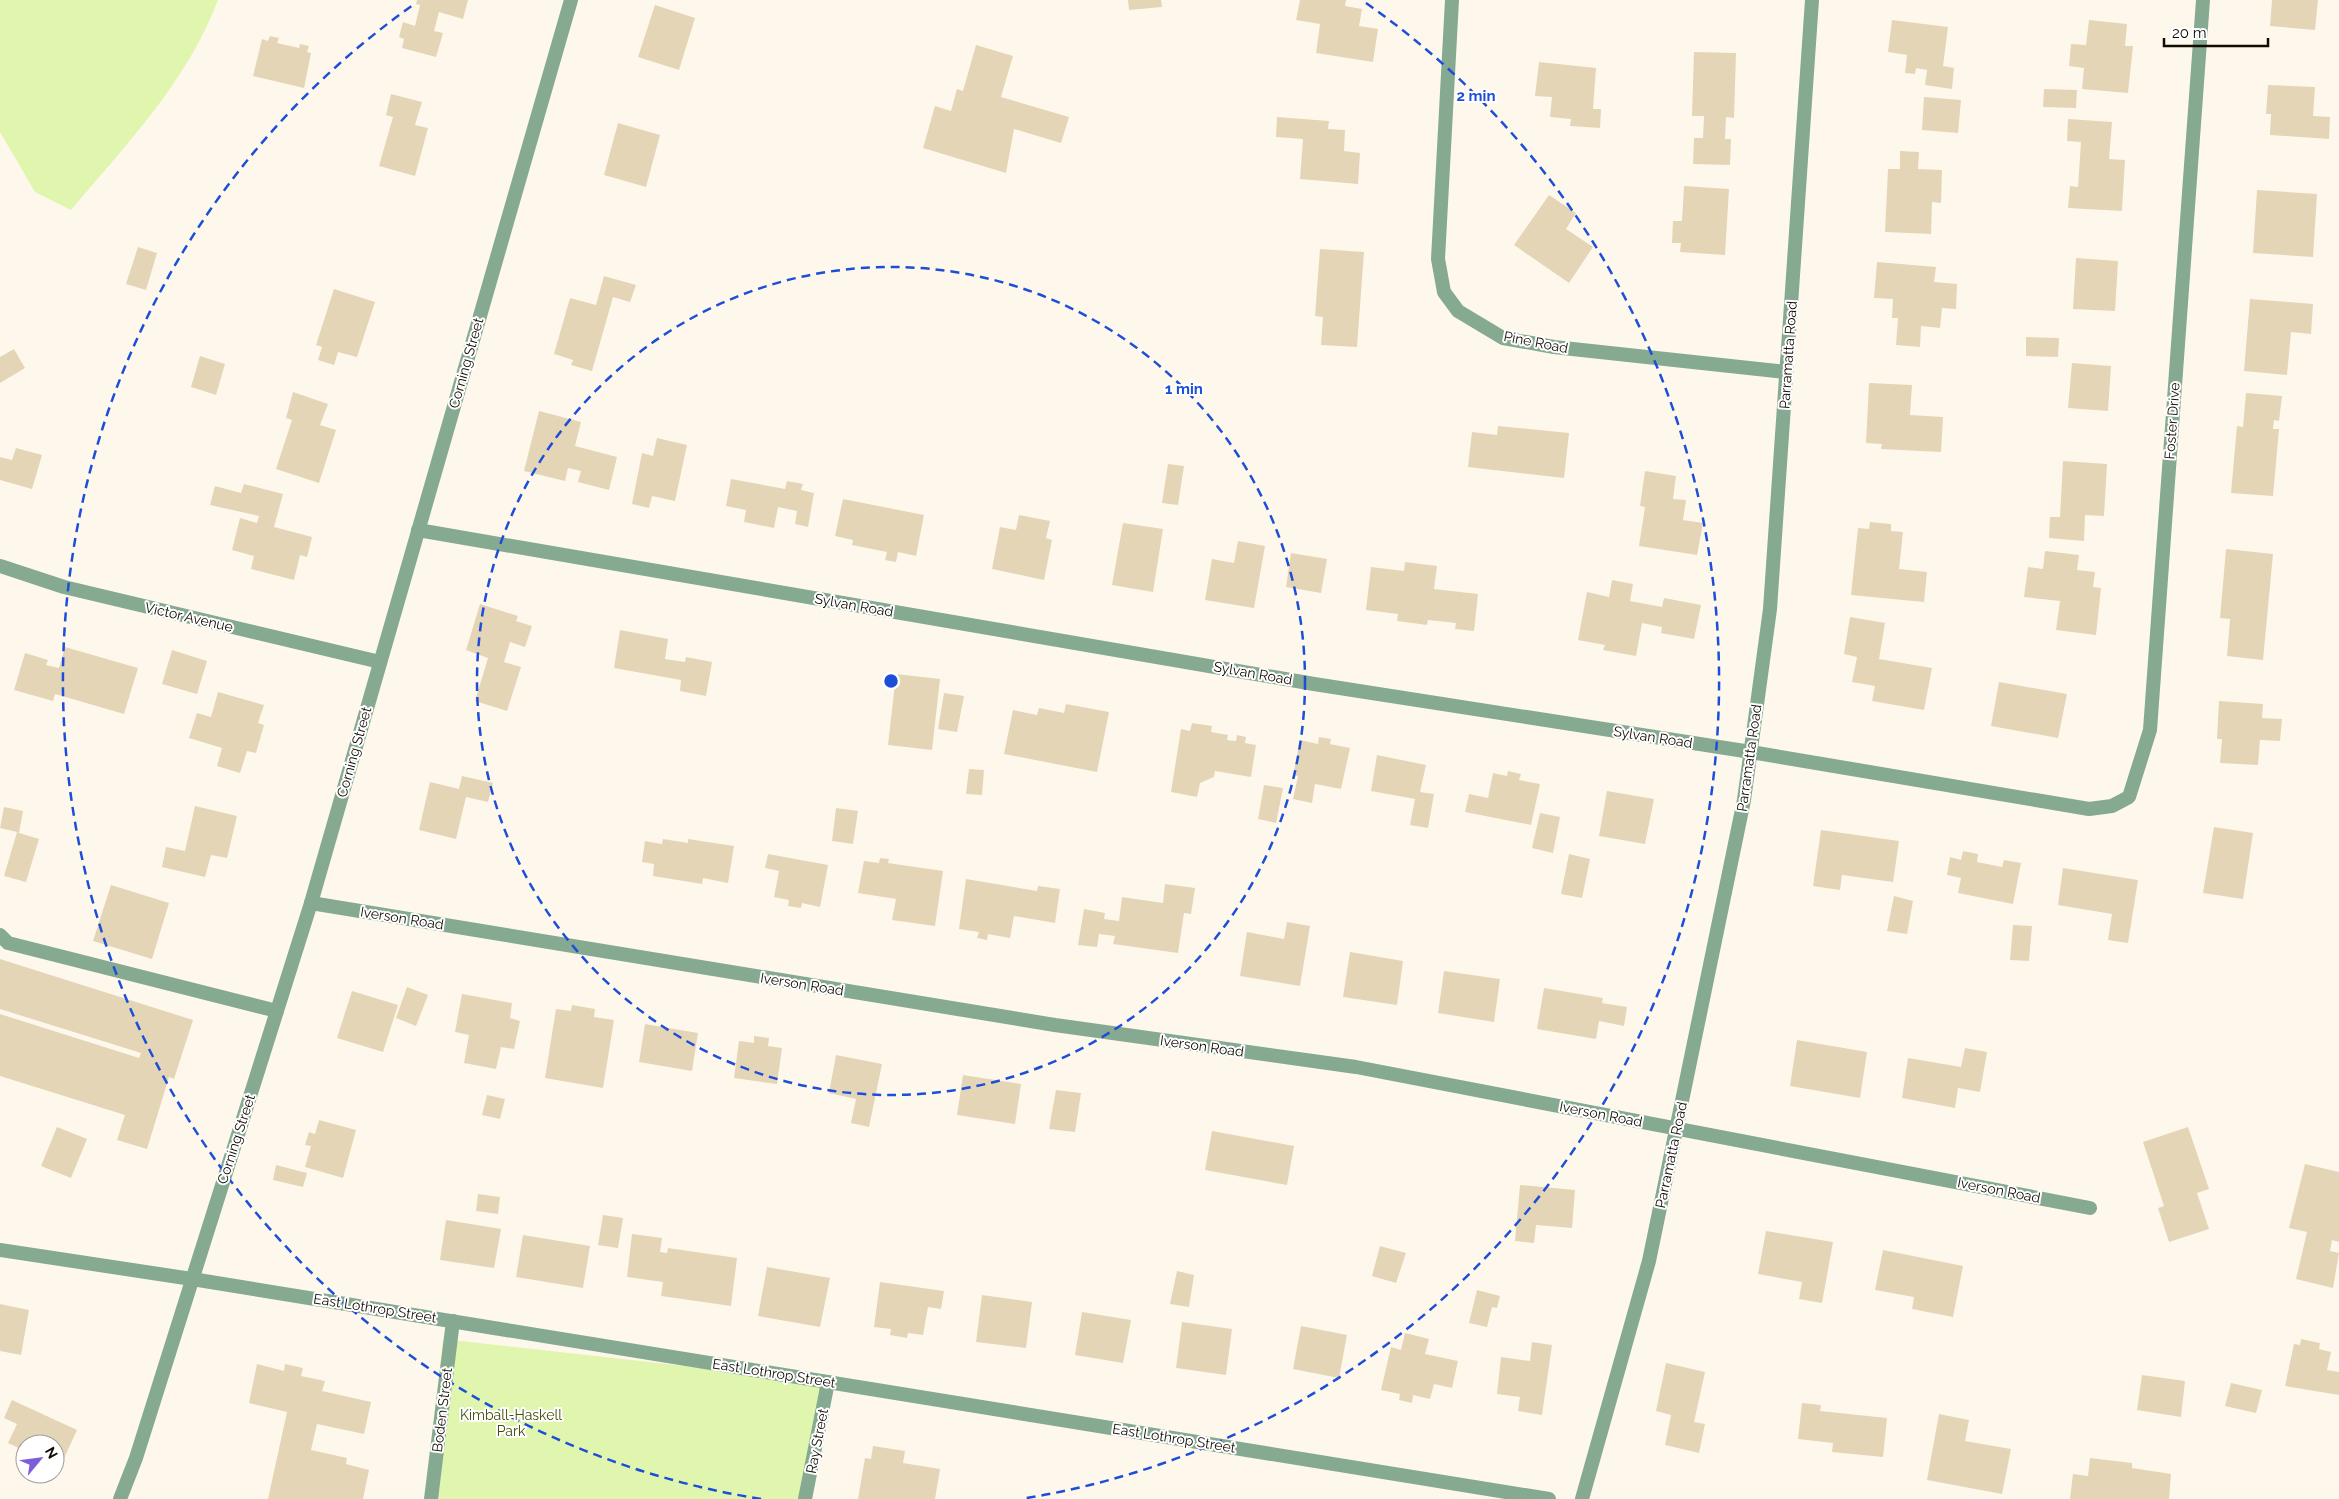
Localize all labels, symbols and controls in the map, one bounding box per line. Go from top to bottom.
scale bar [2164,15,2268,47]
text: 20 m [2172,24,2207,42]
text: 2 min [1457,87,1495,105]
street label: Parramatta Road [1776,300,1800,410]
street label: Corning Street [445,316,487,410]
street label: Pine Road [1502,328,1570,356]
text: 1 min [1165,380,1203,398]
street label: Foster Drive [2161,382,2183,460]
street label: Sylvan Road [813,590,895,620]
street label: Victor Avenue [143,599,235,635]
street label: Sylvan Road [1212,658,1294,688]
centre of rings [882,672,900,690]
street label: Parramatta Road [1734,703,1764,813]
street label: Corning Street [333,705,375,799]
street label: Sylvan Road [1612,723,1694,751]
street label: Iverson Road [359,904,445,932]
street label: Iverson Road [759,970,845,998]
street label: Iverson Road [1159,1032,1245,1060]
street label: Corning Street [214,1092,258,1186]
street label: Iverson Road [1558,1098,1644,1130]
street label: Parramatta Road [1652,1100,1690,1210]
street label: Iverson Road [1956,1174,2042,1206]
street label: East Lothrop Street [312,1290,438,1326]
street label: East Lothrop Street [711,1355,837,1391]
street label: Boden Street [429,1366,455,1453]
park label: Kimball-Haskell Park [460,1407,562,1439]
street label: Ray Street [803,1407,831,1475]
street label: East Lothrop Street [1111,1420,1237,1456]
north arrow [15,1434,65,1484]
text: N [42,1444,61,1461]

